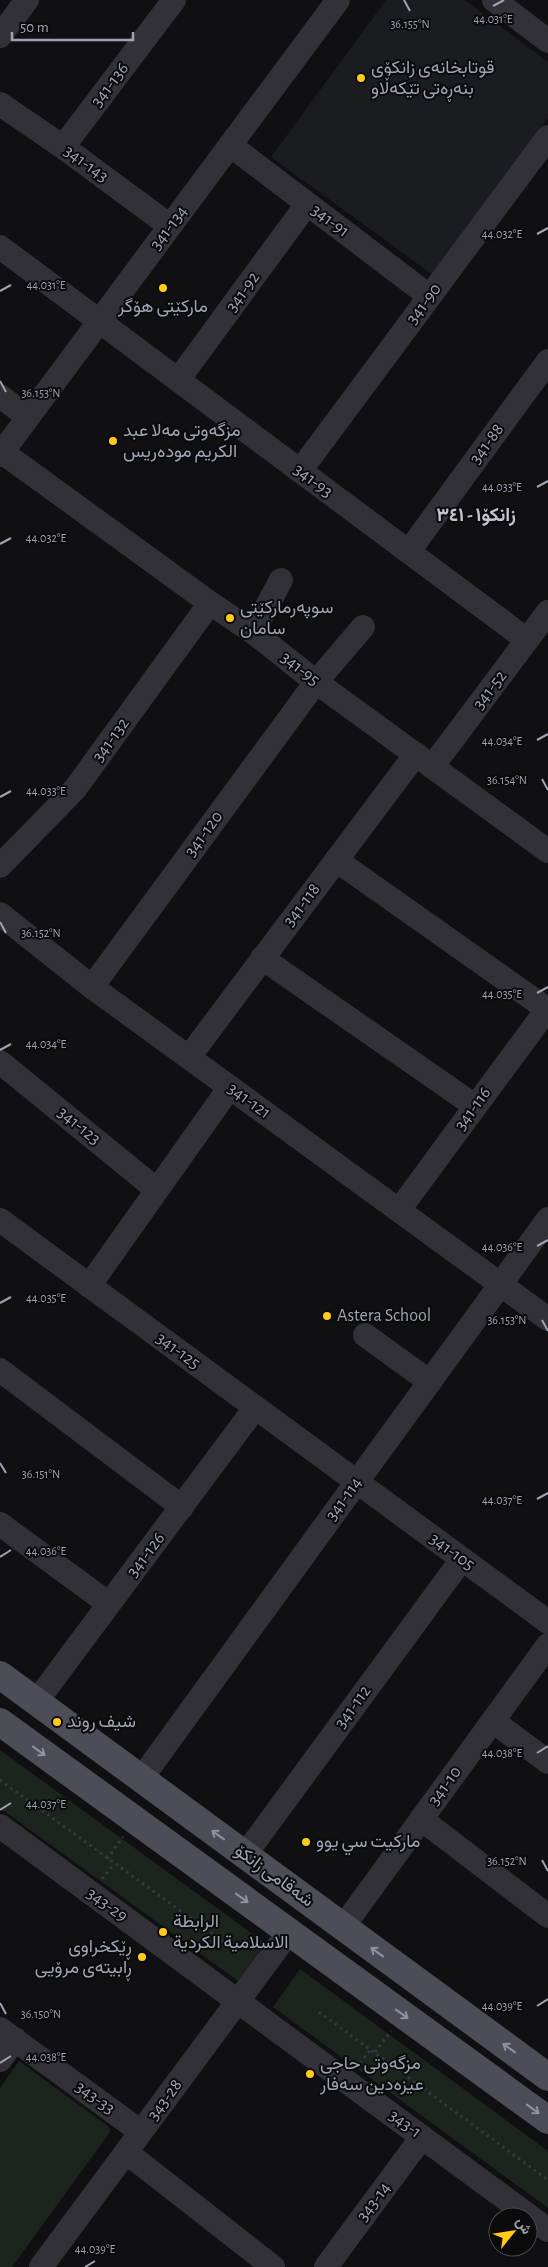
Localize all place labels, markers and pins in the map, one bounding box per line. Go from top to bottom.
place label: قوتابخانه‌ی زانکۆی بنەڕەتی تێکەڵاو [371,59,494,102]
marker: قوتابخانه‌ی زانکۆی بنەڕەتی تێکەڵاو [355,72,367,84]
marker: مارکێتی ھۆگر [157,282,169,294]
place label: مارکێتی ھۆگر [117,297,208,317]
place label: مزگه‌وتی مه‌لا عبد الكريم موده‌ریس [123,421,241,463]
marker: مزگه‌وتی مه‌لا عبد الكريم موده‌ریس [107,435,119,447]
place label: سوپەرمارکێتی سامان [240,599,333,638]
marker: سوپەرمارکێتی سامان [224,612,236,624]
place label: Astera School [337,1307,431,1325]
marker: Astera School [321,1310,333,1322]
place label: شیف روند [67,1713,136,1732]
marker: شیف روند [51,1716,63,1728]
place label: ماركيت سي يوو [316,1833,420,1856]
marker: ماركيت سي يوو [300,1836,312,1848]
place label: الرابطة الاسلامية الكردية [173,1913,289,1953]
marker: الرابطة الاسلامية الكردية [157,1926,169,1938]
place label: ڕێکخراوی ڕابیتەی مرۆیی [35,1938,132,1981]
marker: ڕێکخراوی ڕابیتەی مرۆیی [136,1951,148,1963]
place label: مزگەوتی حاجی عیزەدین سەفار [319,2054,424,2095]
marker: مزگەوتی حاجی عیزەدین سەفار [304,2068,316,2080]

